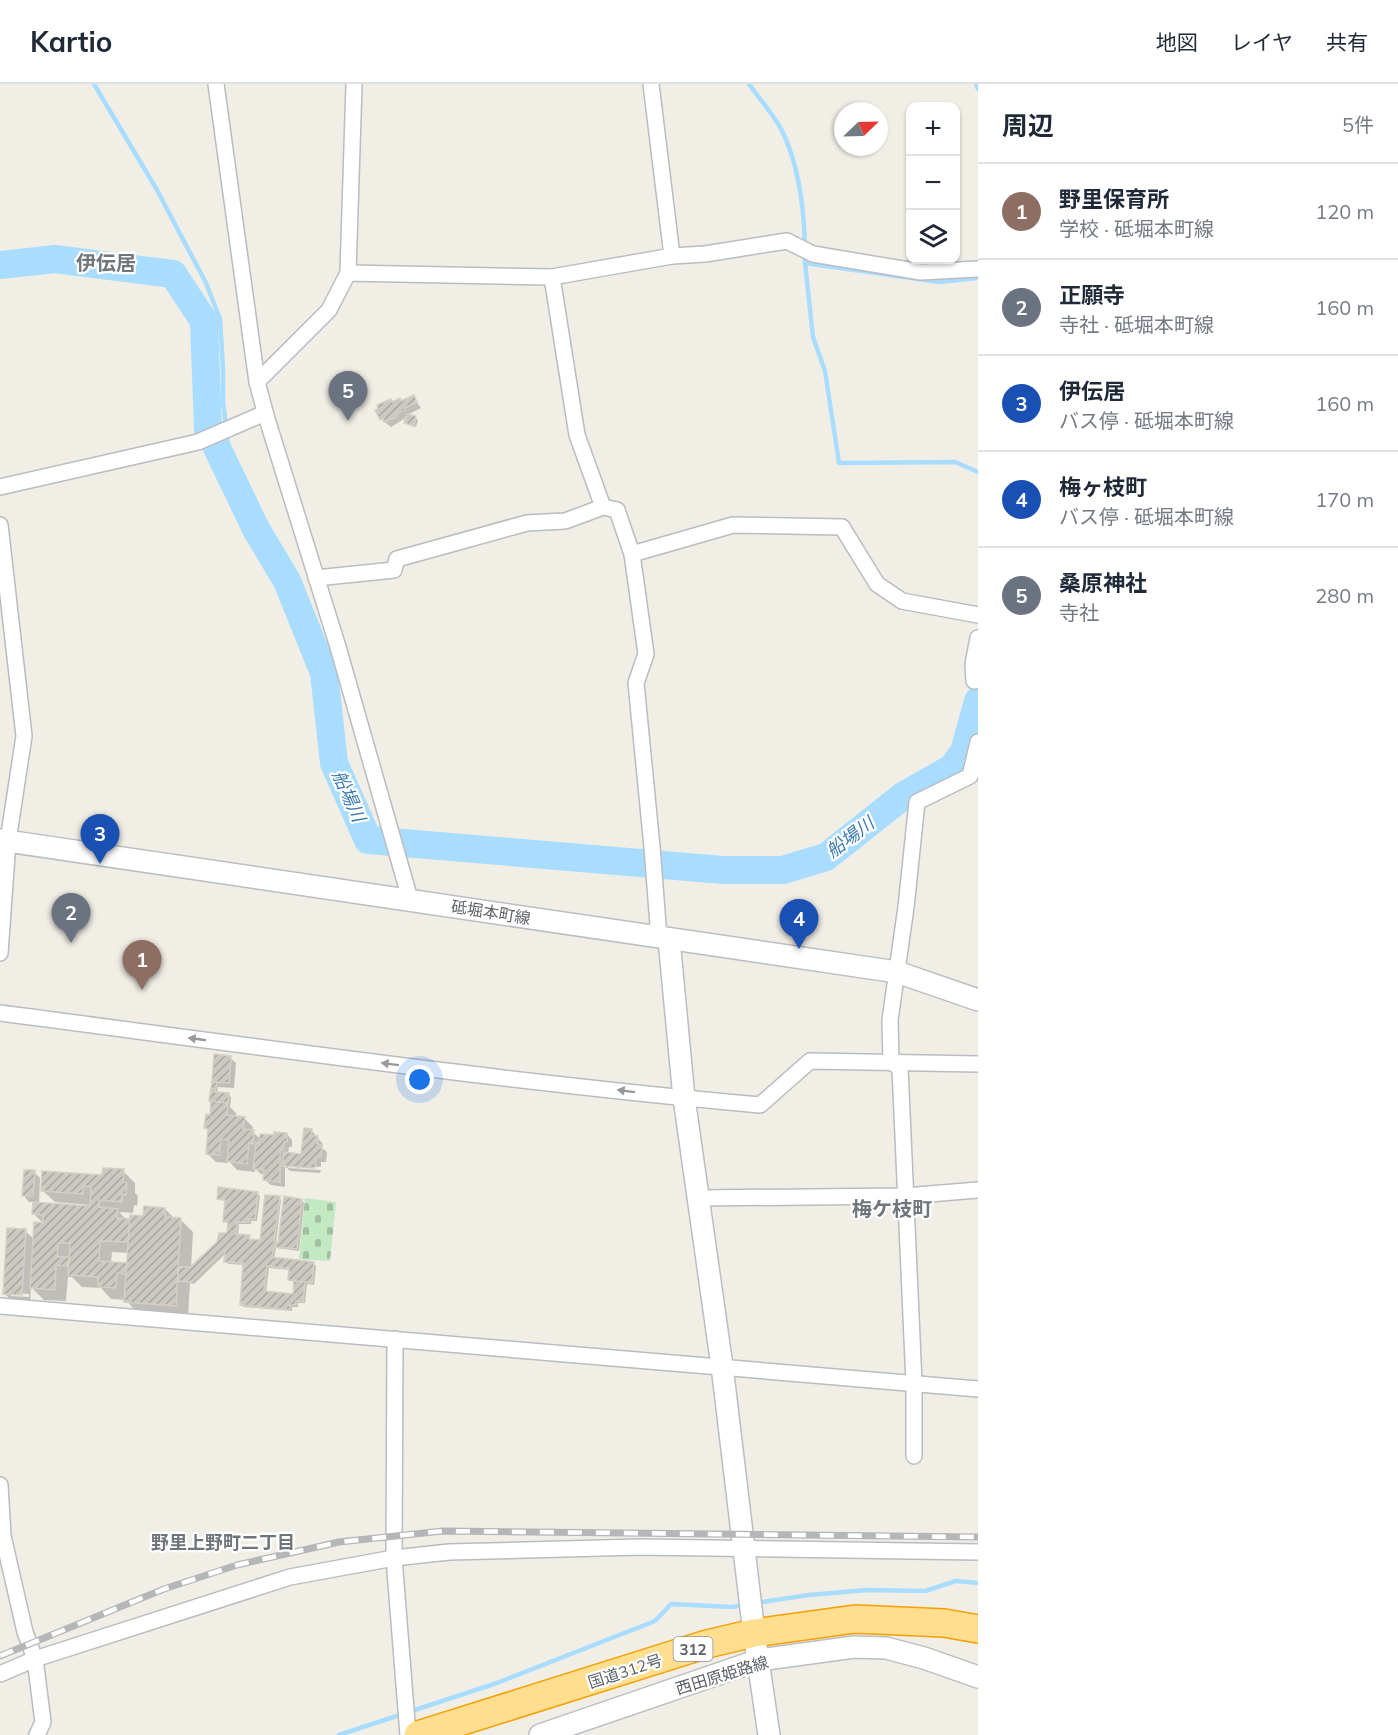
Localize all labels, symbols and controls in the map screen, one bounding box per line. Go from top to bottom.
text: Kartio [30,24,112,59]
text: 地図 [1156,29,1198,55]
text: レイヤ [1231,29,1293,55]
text: 共有 [1326,29,1368,55]
north arrow [834,102,888,156]
map controls [906,102,960,264]
button: + [906,102,960,156]
text: 周辺 [1002,109,1054,142]
text: 5件 [1342,112,1374,137]
button: − [906,156,960,210]
text: 野里保育所 [1059,185,1169,213]
text: 1 [1016,199,1028,224]
text: 120 m [1315,199,1374,224]
button: layers [906,210,960,264]
text: 学校 · 砥堀本町線 [1059,216,1214,241]
district label: 伊伝居 [76,250,136,275]
text: 正願寺 [1059,281,1125,309]
text: 2 [1016,295,1028,320]
text: 160 m [1315,295,1374,320]
text: 寺社 · 砥堀本町線 [1059,312,1214,337]
pin: 5 [328,372,368,421]
text: 伊伝居 [1059,377,1125,405]
text: 3 [1016,391,1028,416]
text: 160 m [1315,391,1374,416]
text: バス停 · 砥堀本町線 [1059,408,1234,433]
text: 梅ヶ枝町 [1059,473,1147,501]
text: 4 [1016,487,1028,512]
text: 170 m [1315,487,1374,512]
text: バス停 · 砥堀本町線 [1059,504,1234,529]
text: 桑原神社 [1059,569,1147,597]
text: 5 [1016,583,1028,608]
text: 280 m [1315,583,1374,608]
text: 寺社 [1059,600,1099,625]
water label: 船場川 [328,767,371,827]
water label: 船場川 [822,810,880,862]
pin: 3 [80,814,120,864]
pin: 2 [52,894,90,943]
street label: 砥堀本町線 [450,896,532,928]
pin: 4 [780,900,818,949]
pin: 1 [122,940,162,990]
one-way arrow [187,1034,206,1043]
one-way arrow [381,1059,400,1069]
your location [405,1065,434,1094]
one-way arrow [616,1086,635,1096]
district label: 梅ケ枝町 [852,1196,932,1221]
district label: 野里上野町二丁目 [151,1531,295,1554]
road number: 312 [674,1637,712,1661]
street label: 国道312号 [585,1650,665,1692]
street label: 西田原姫路線 [673,1651,771,1699]

